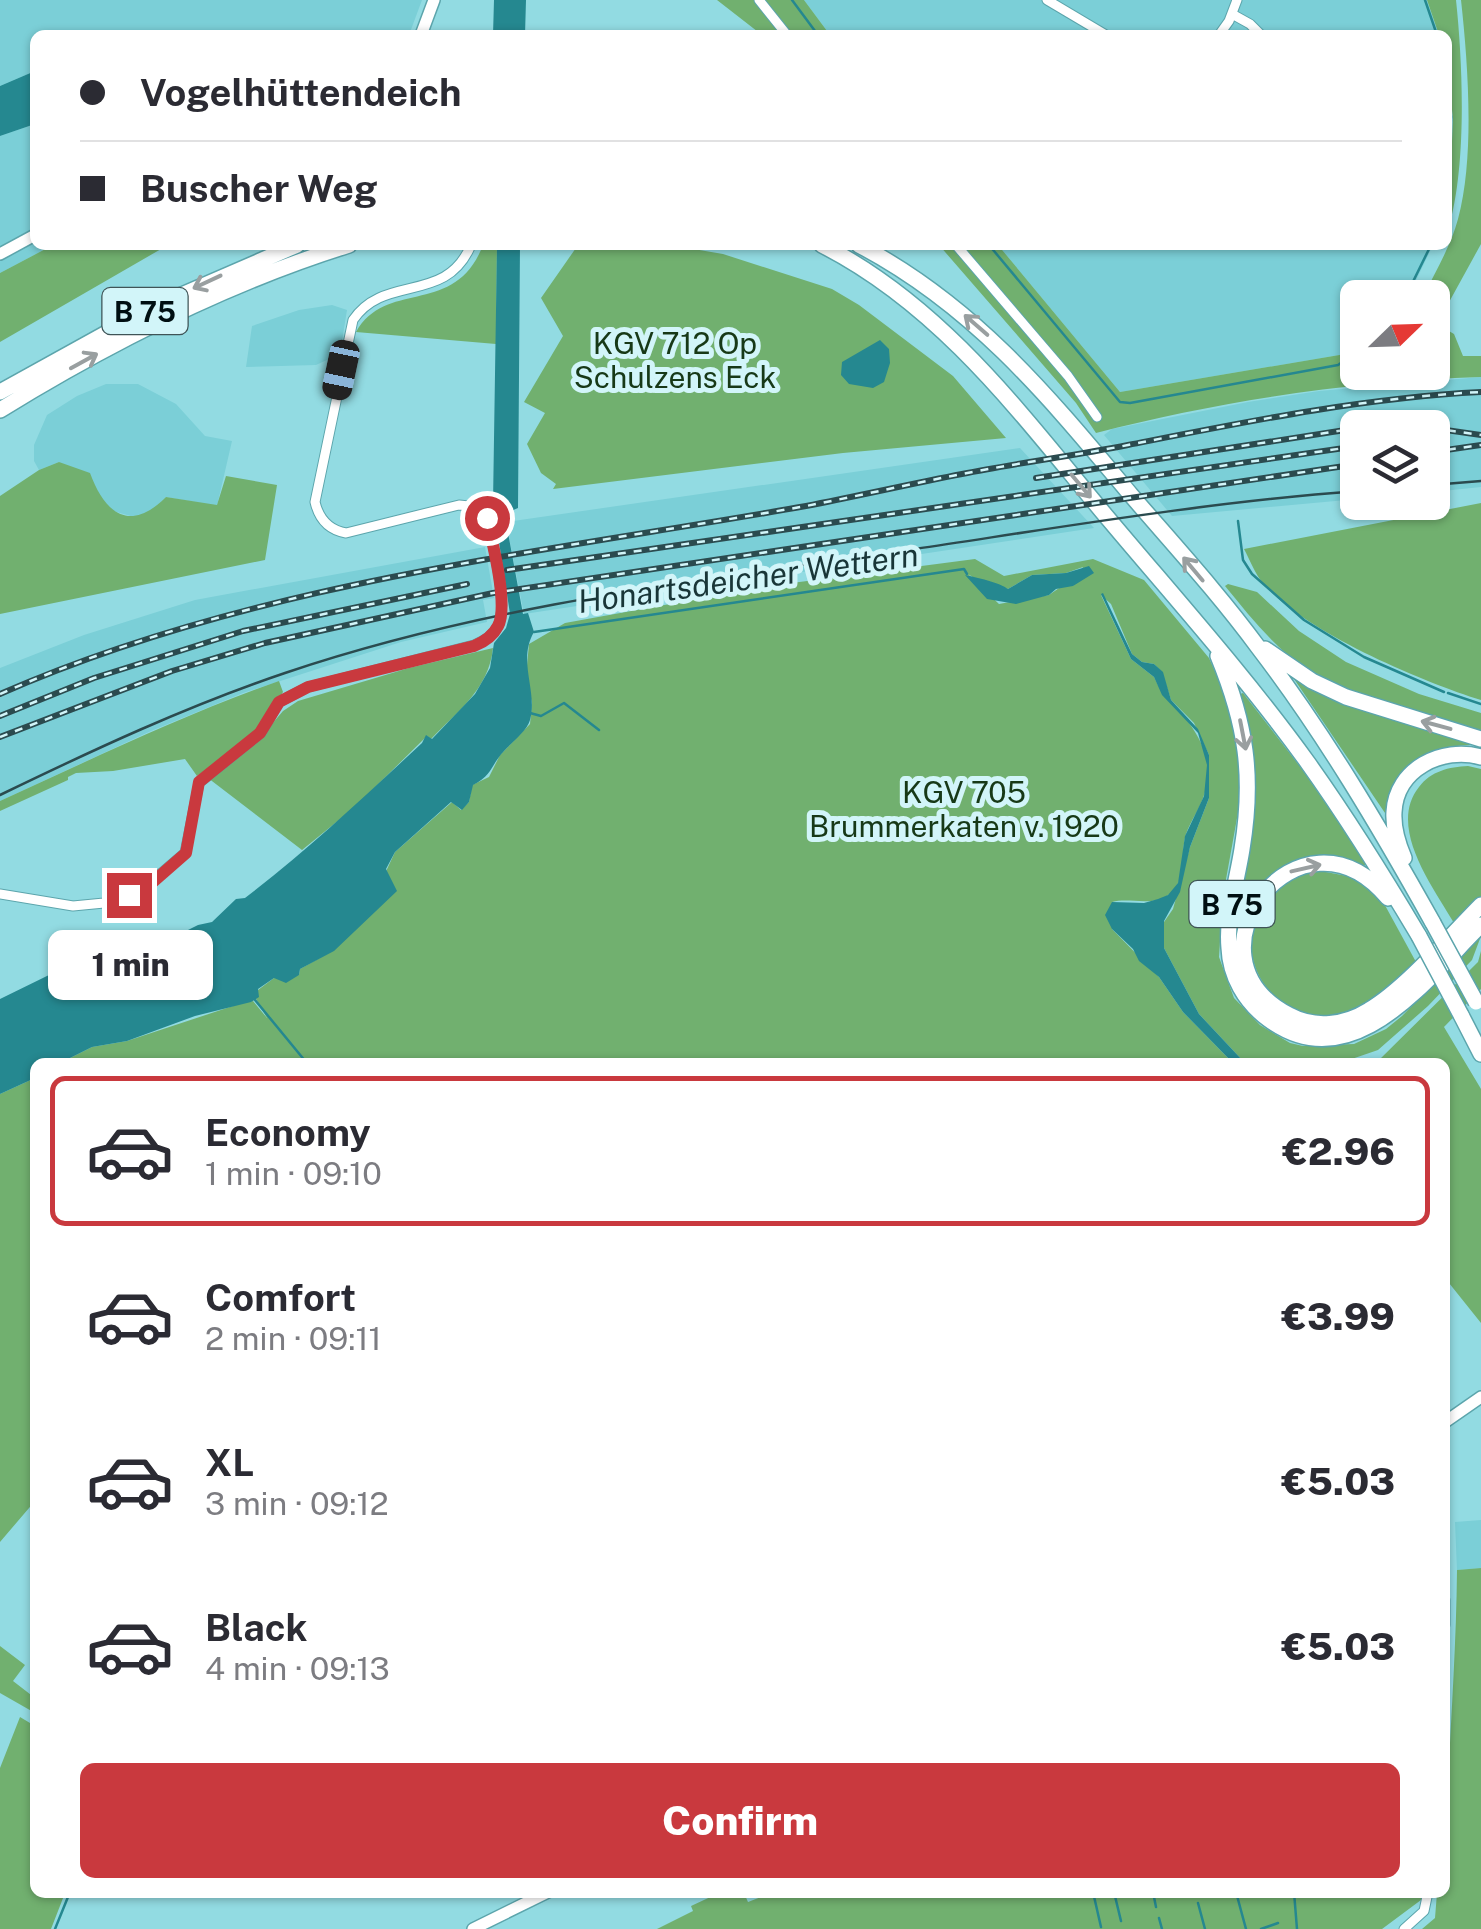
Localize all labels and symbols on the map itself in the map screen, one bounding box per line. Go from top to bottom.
one-way arrow [193,274,223,293]
north arrow [1340,280,1450,390]
road number: B 75 [102,288,188,334]
one-way arrow [964,314,990,336]
park label: KGV 712 Op Schulzens Eck [574,325,776,395]
car [320,338,362,402]
one-way arrow [69,351,99,371]
one-way arrow [1070,473,1092,499]
route start [465,496,510,541]
water label: Honartsdeicher Wettern [575,536,921,620]
one-way arrow [1183,556,1205,582]
one-way arrow [1421,714,1452,733]
one-way arrow [1235,718,1254,750]
park label: KGV 705 Brummerkaten v. 1920 [809,774,1119,844]
one-way arrow [1289,858,1321,876]
route end [107,873,152,918]
road number: B 75 [1190,881,1274,927]
callout: 1 min [46,930,212,1000]

